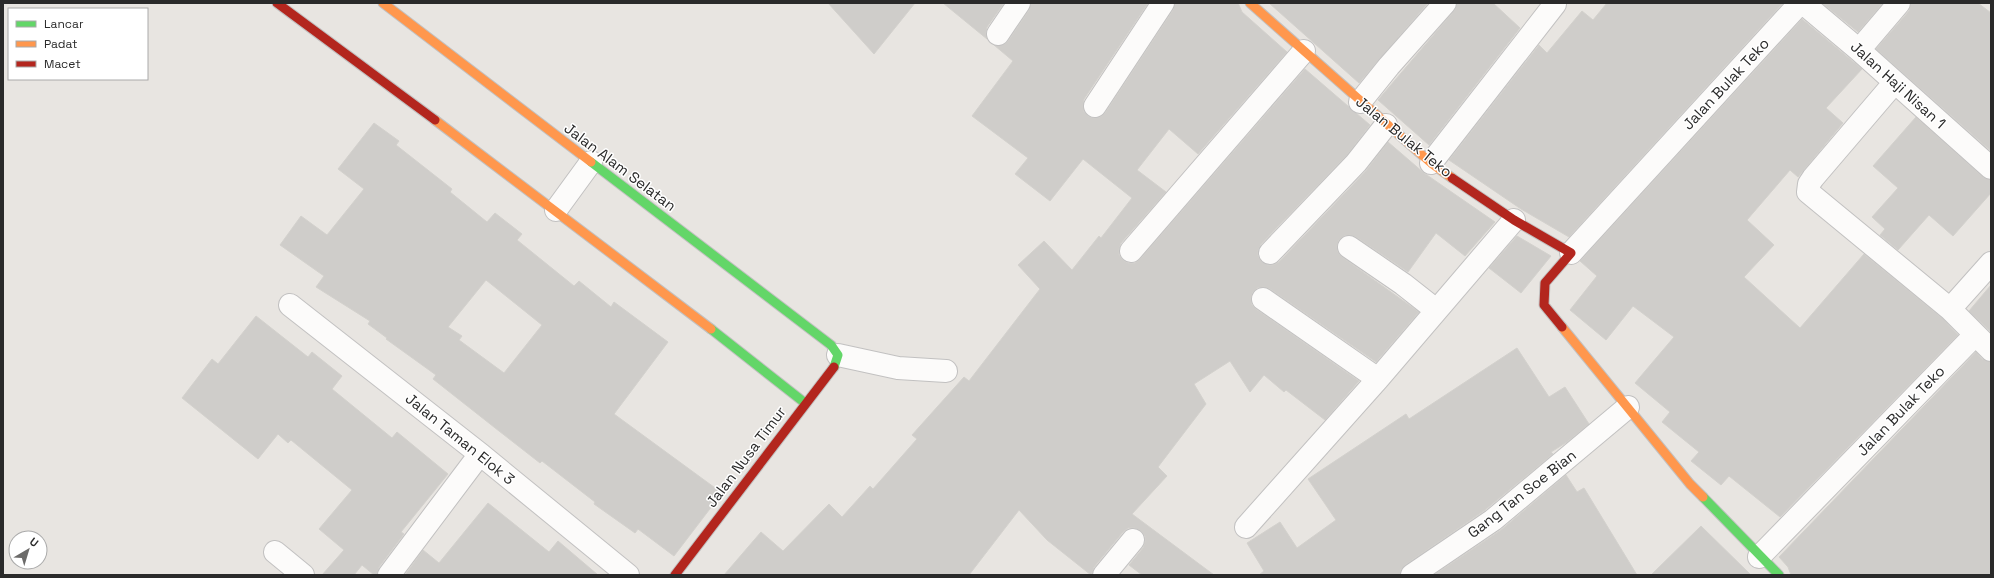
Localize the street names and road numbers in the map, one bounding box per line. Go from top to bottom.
street label: Jalan Bulak Teko [1678,34,1773,133]
street label: Jalan Haji Nisan 1 [1847,37,1950,132]
street label: Jalan Bulak Teko [1352,92,1456,181]
street label: Jalan Alam Selatan [561,118,680,215]
street label: Jalan Bulak Teko [1853,361,1949,460]
street label: Jalan Taman Elok 3 [402,389,519,489]
street label: Jalan Nusa Timur [701,402,790,511]
street label: Gang Tan Soe Bian [1464,445,1580,542]

